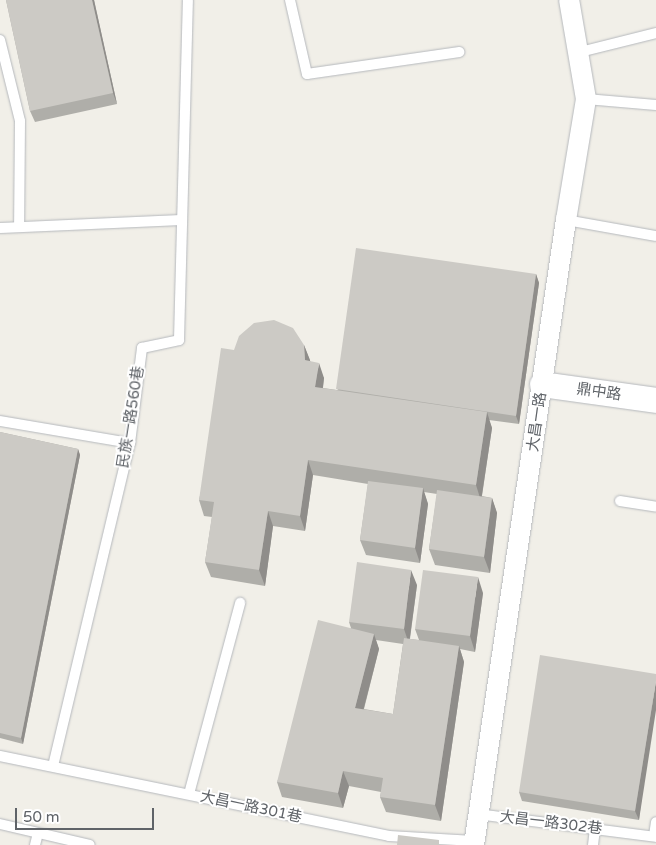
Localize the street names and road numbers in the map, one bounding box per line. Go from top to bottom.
street label: 民族一路560巷 [114,365,148,469]
street label: 鼎中路 [575,380,623,404]
street label: 大昌一路 [524,391,550,453]
street label: 大昌一路301巷 [199,787,303,827]
street label: 大昌一路302巷 [499,808,603,838]

